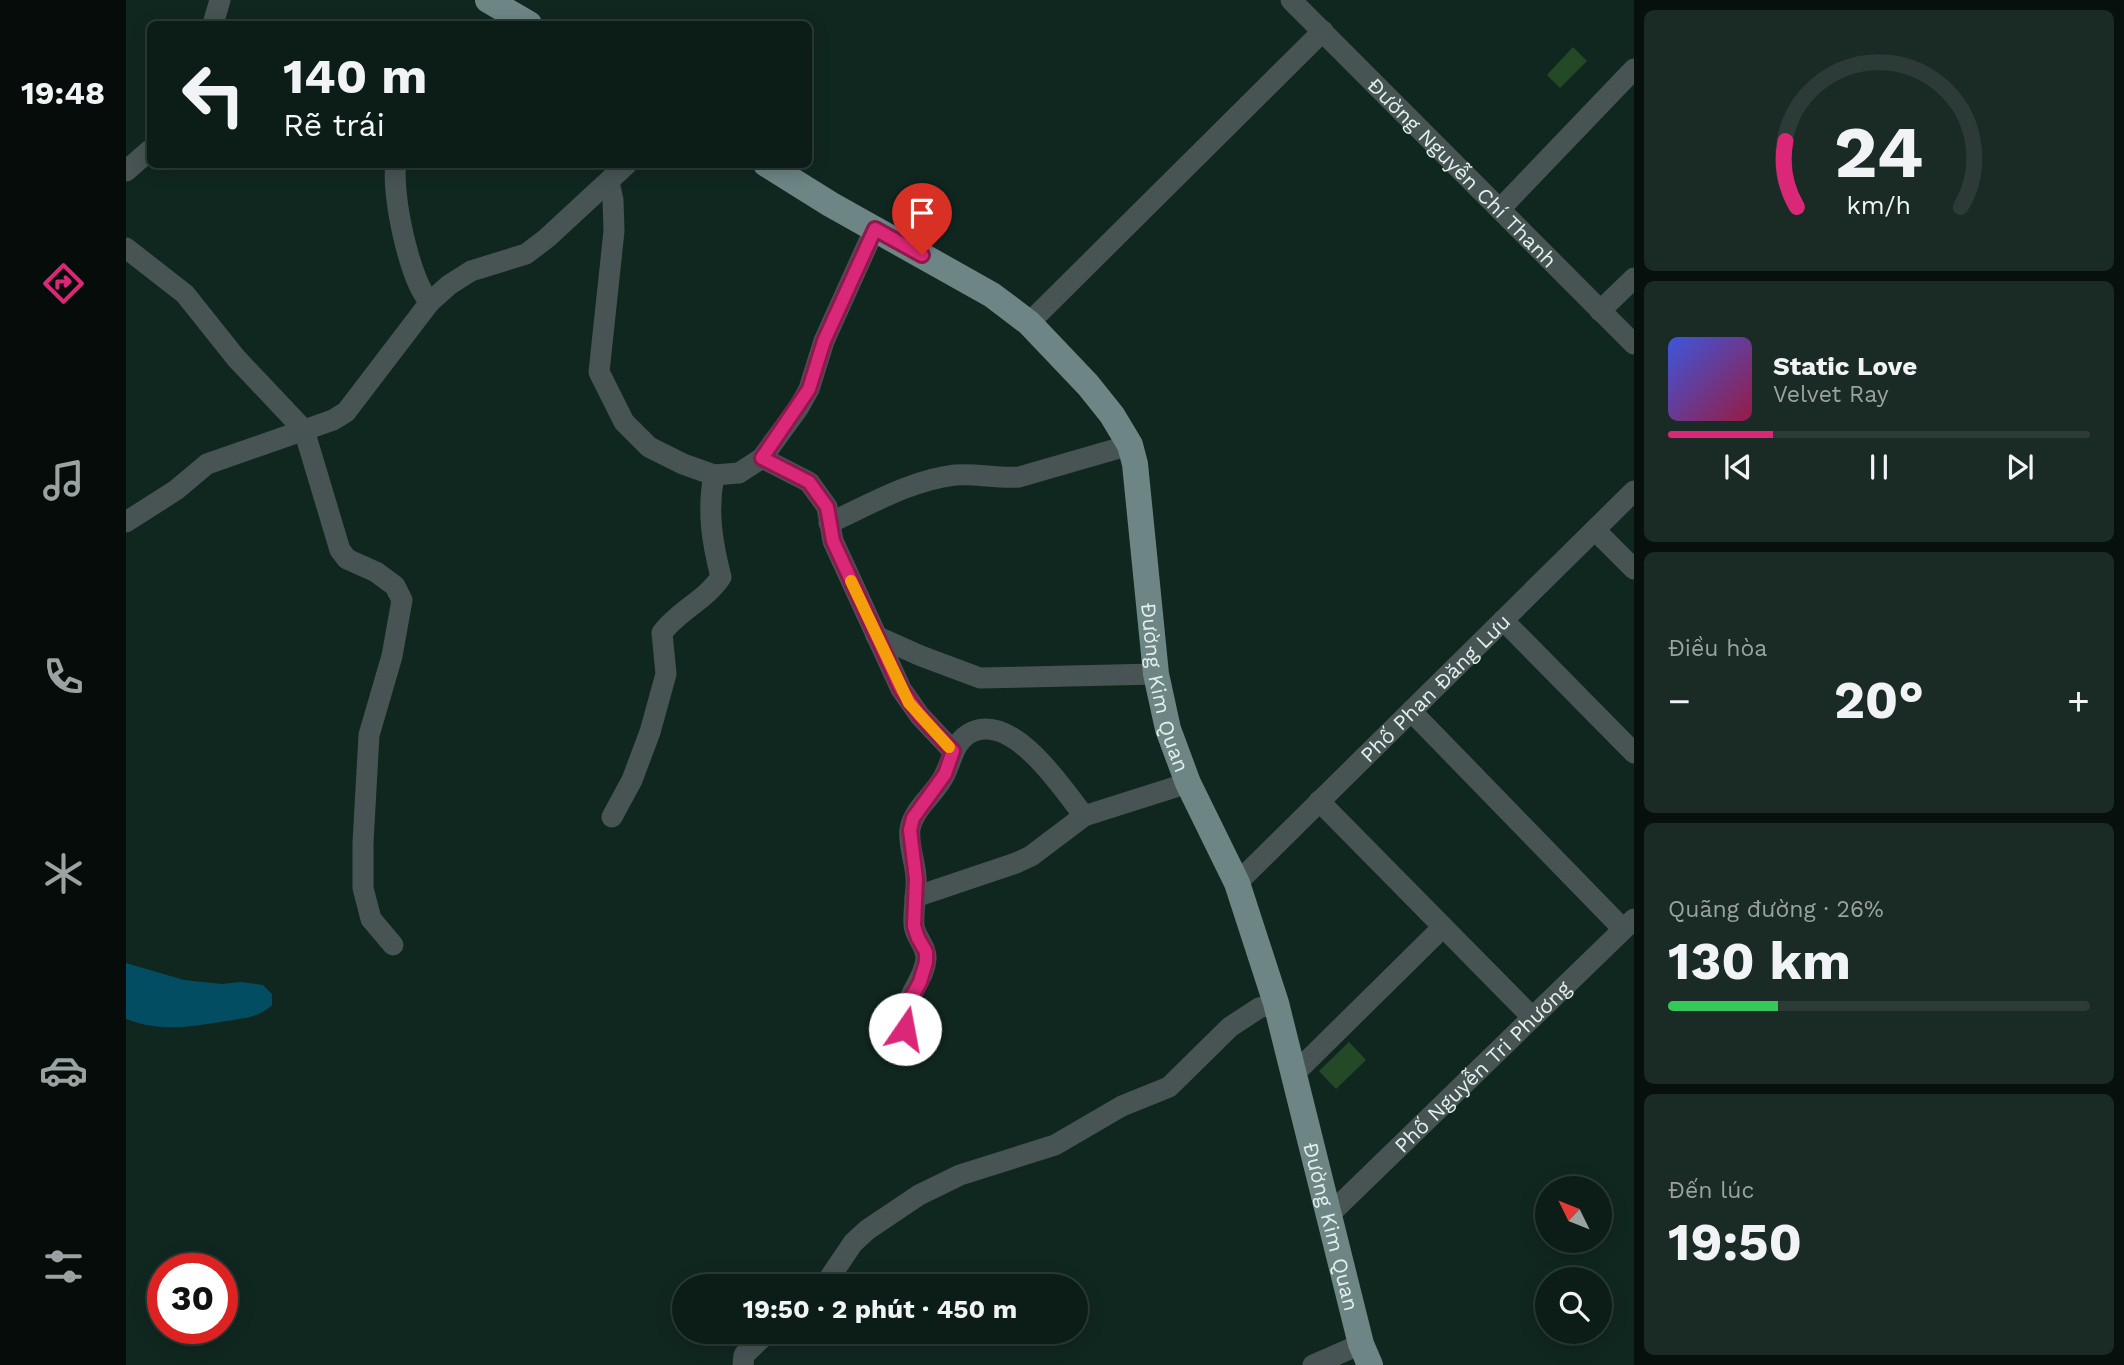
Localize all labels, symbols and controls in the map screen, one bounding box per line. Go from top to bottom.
text: 140 m [283,47,427,105]
icon: left [168,49,259,140]
street label: Đường Nguyễn Chí Thanh [1363,72,1562,272]
text: 19:48 [21,74,105,112]
text: Rẽ trái [283,106,385,144]
text: 24 [1834,109,1924,195]
pin [892,183,952,255]
text: km/h [1847,190,1911,219]
icon: arrive [903,194,941,232]
icon: directions [39,259,88,308]
text: Static Love [1773,351,1917,381]
text: Velvet Ray [1773,381,1889,408]
icon: previous [1719,448,1757,486]
icon: pause [1860,448,1898,486]
icon: next [2001,448,2039,486]
icon: music [39,456,88,505]
street label: Đường Kim Quan [1136,601,1195,775]
street label: Phố Phan Đăng Lưu [1355,608,1515,767]
text: Điều hòa [1668,635,1767,662]
icon: phone [39,652,88,701]
text: 20° [1834,670,1924,731]
text: − [1668,679,1691,723]
text: + [2067,679,2090,723]
icon: climate [39,849,88,898]
text: Quãng đường · 26% [1668,896,1884,923]
text: 130 km [1668,931,1851,992]
street label: Phố Nguyễn Tri Phương [1389,975,1576,1157]
position arrow [868,992,942,1066]
icon: car [39,1046,88,1095]
street label: Đường Kim Quan [1299,1140,1365,1313]
north arrow [1535,1176,1612,1253]
map controls [1535,1176,1612,1344]
text: Đến lúc [1668,1177,1754,1204]
text: 19:50 [1668,1212,1802,1273]
icon: filters [39,1242,88,1291]
speed limit sign: 30 [147,1253,238,1344]
button: search [1535,1267,1612,1344]
text: 19:50 · 2 phút · 450 m [743,1294,1017,1324]

